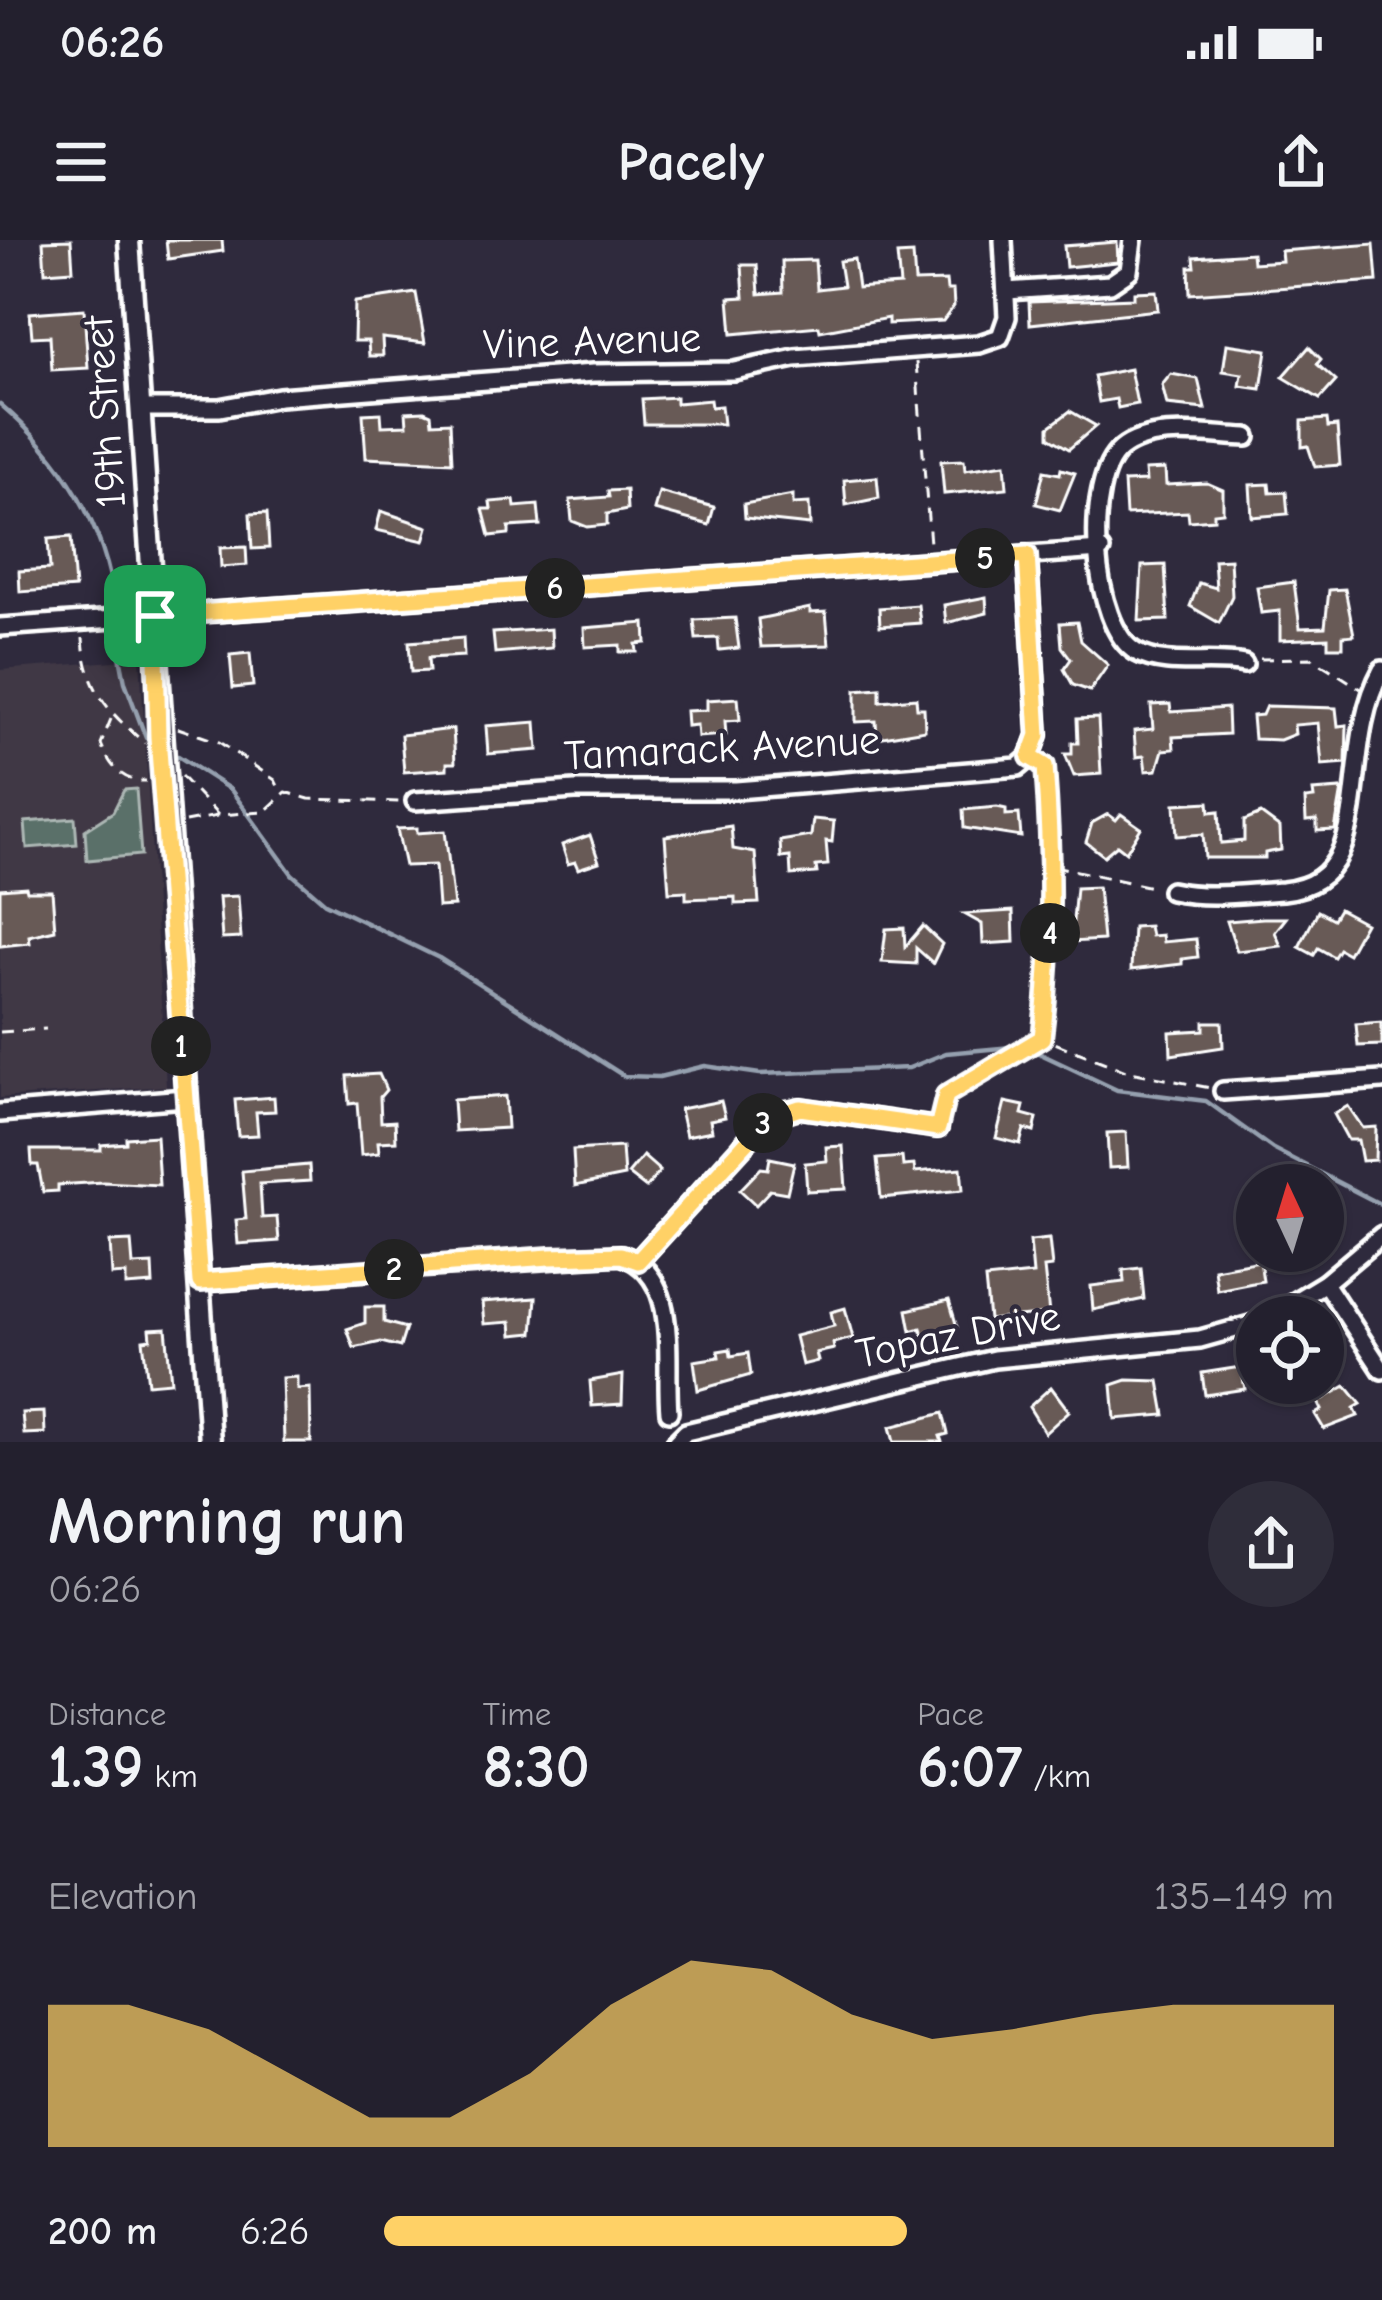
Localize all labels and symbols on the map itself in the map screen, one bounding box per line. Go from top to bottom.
street label: 19th Street [74,312,136,510]
street label: Vine Avenue [482,313,702,369]
pin: 5 [955,528,1015,588]
pin: 6 [525,558,585,618]
pin [104,565,206,667]
street label: Tamarack Avenue [563,715,881,781]
pin: 4 [1020,903,1080,963]
pin: 1 [151,1016,211,1076]
pin: 3 [733,1093,793,1153]
north arrow [1236,1164,1344,1272]
pin: 2 [364,1239,424,1299]
street label: Topaz Drive [852,1291,1064,1379]

